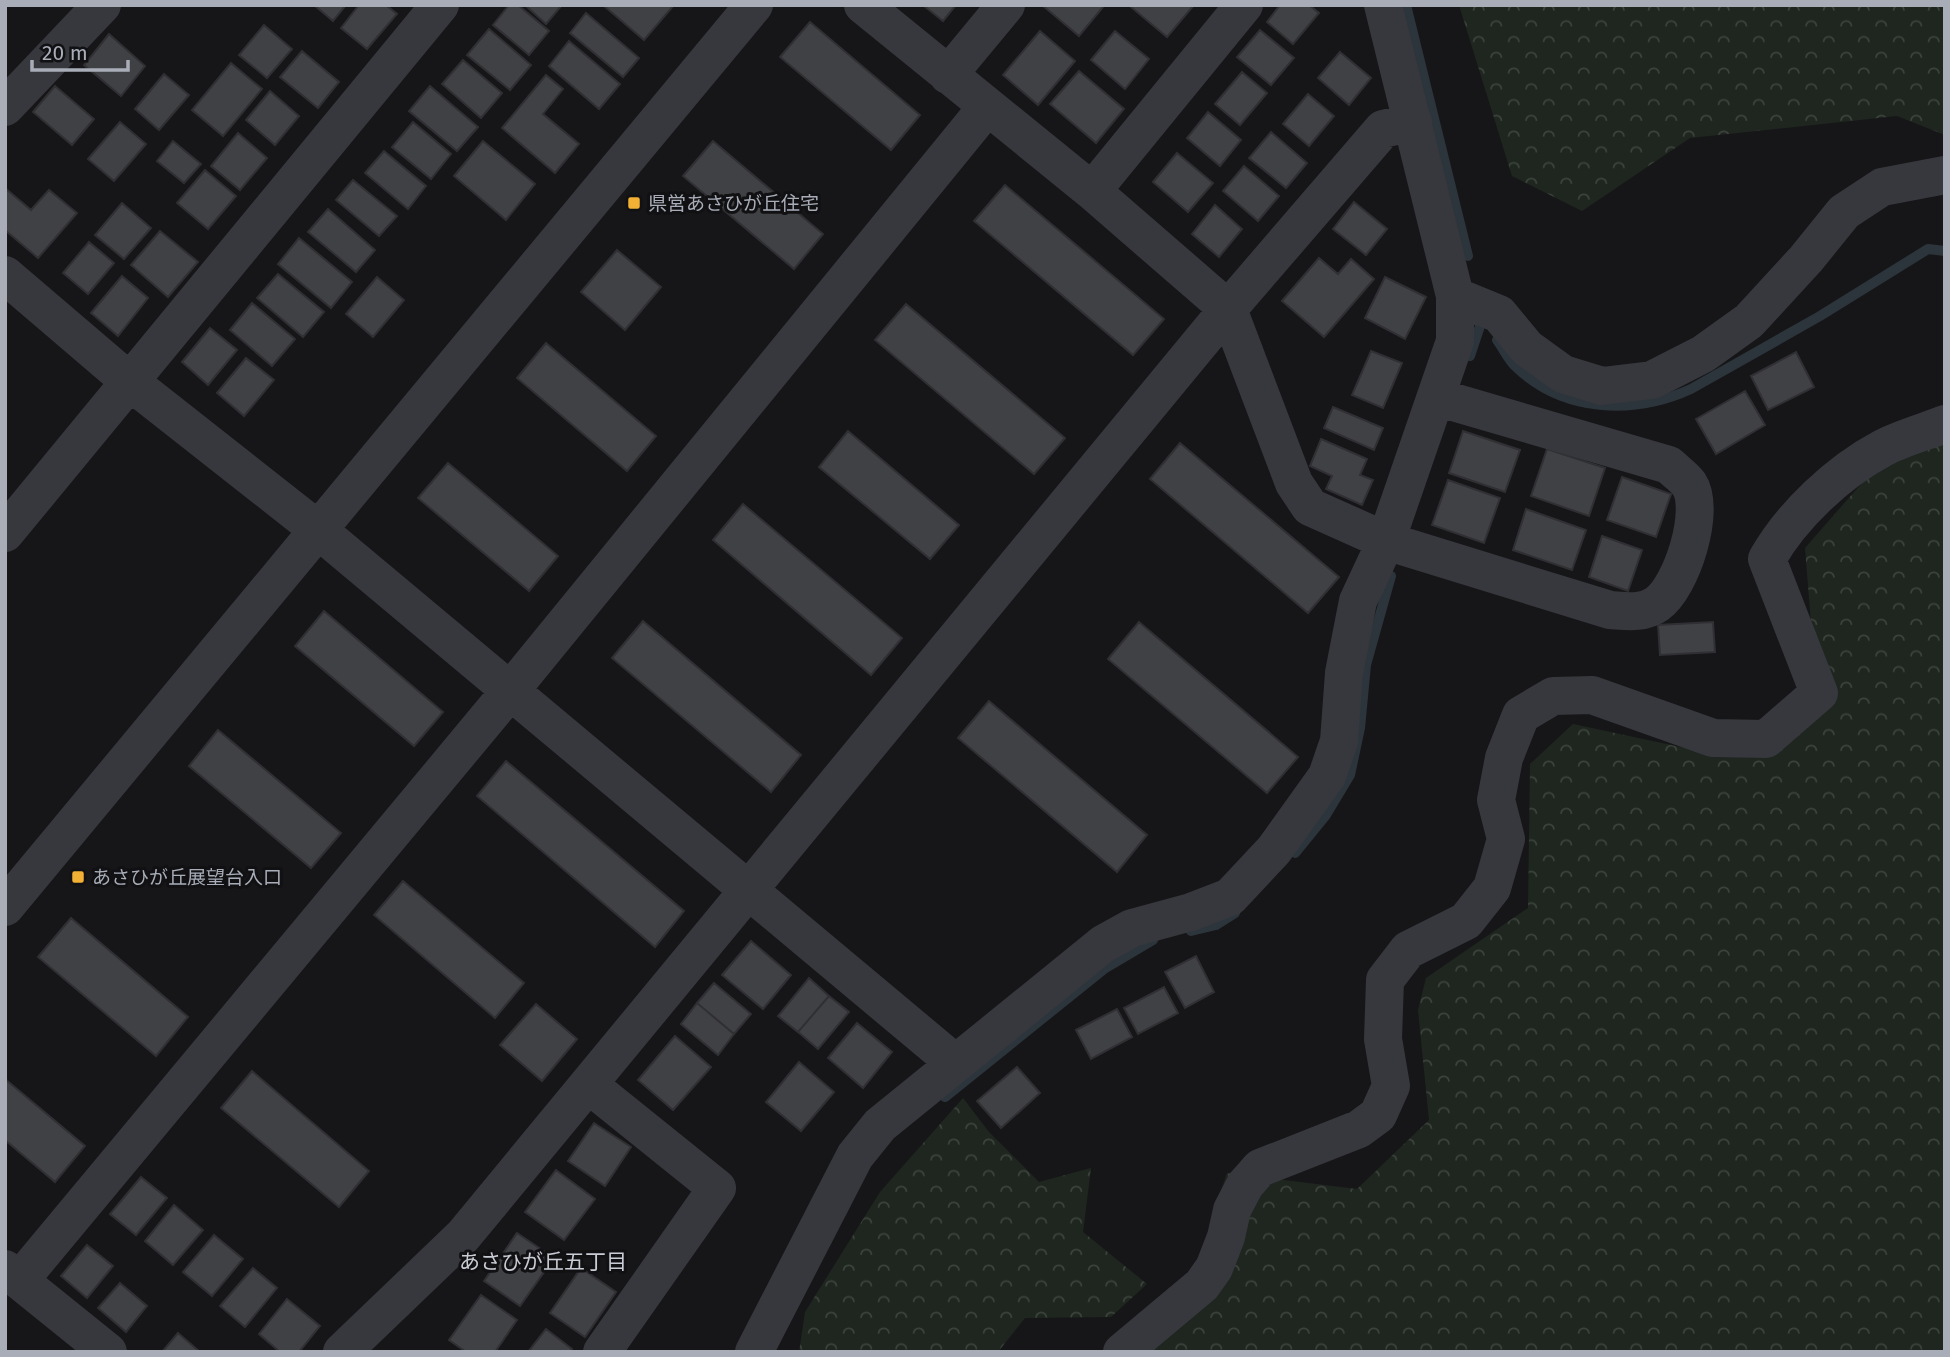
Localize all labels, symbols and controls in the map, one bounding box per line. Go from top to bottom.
scale bar [32,28,128,72]
text: 20 m [42,40,88,66]
place label: 県営あさひが丘住宅 [648,192,819,215]
marker: 県営あさひが丘住宅 [626,195,642,211]
place label: あさひが丘展望台入口 [92,866,282,889]
marker: あさひが丘展望台入口 [70,869,86,885]
district label: あさひが丘五丁目 [459,1249,627,1275]

